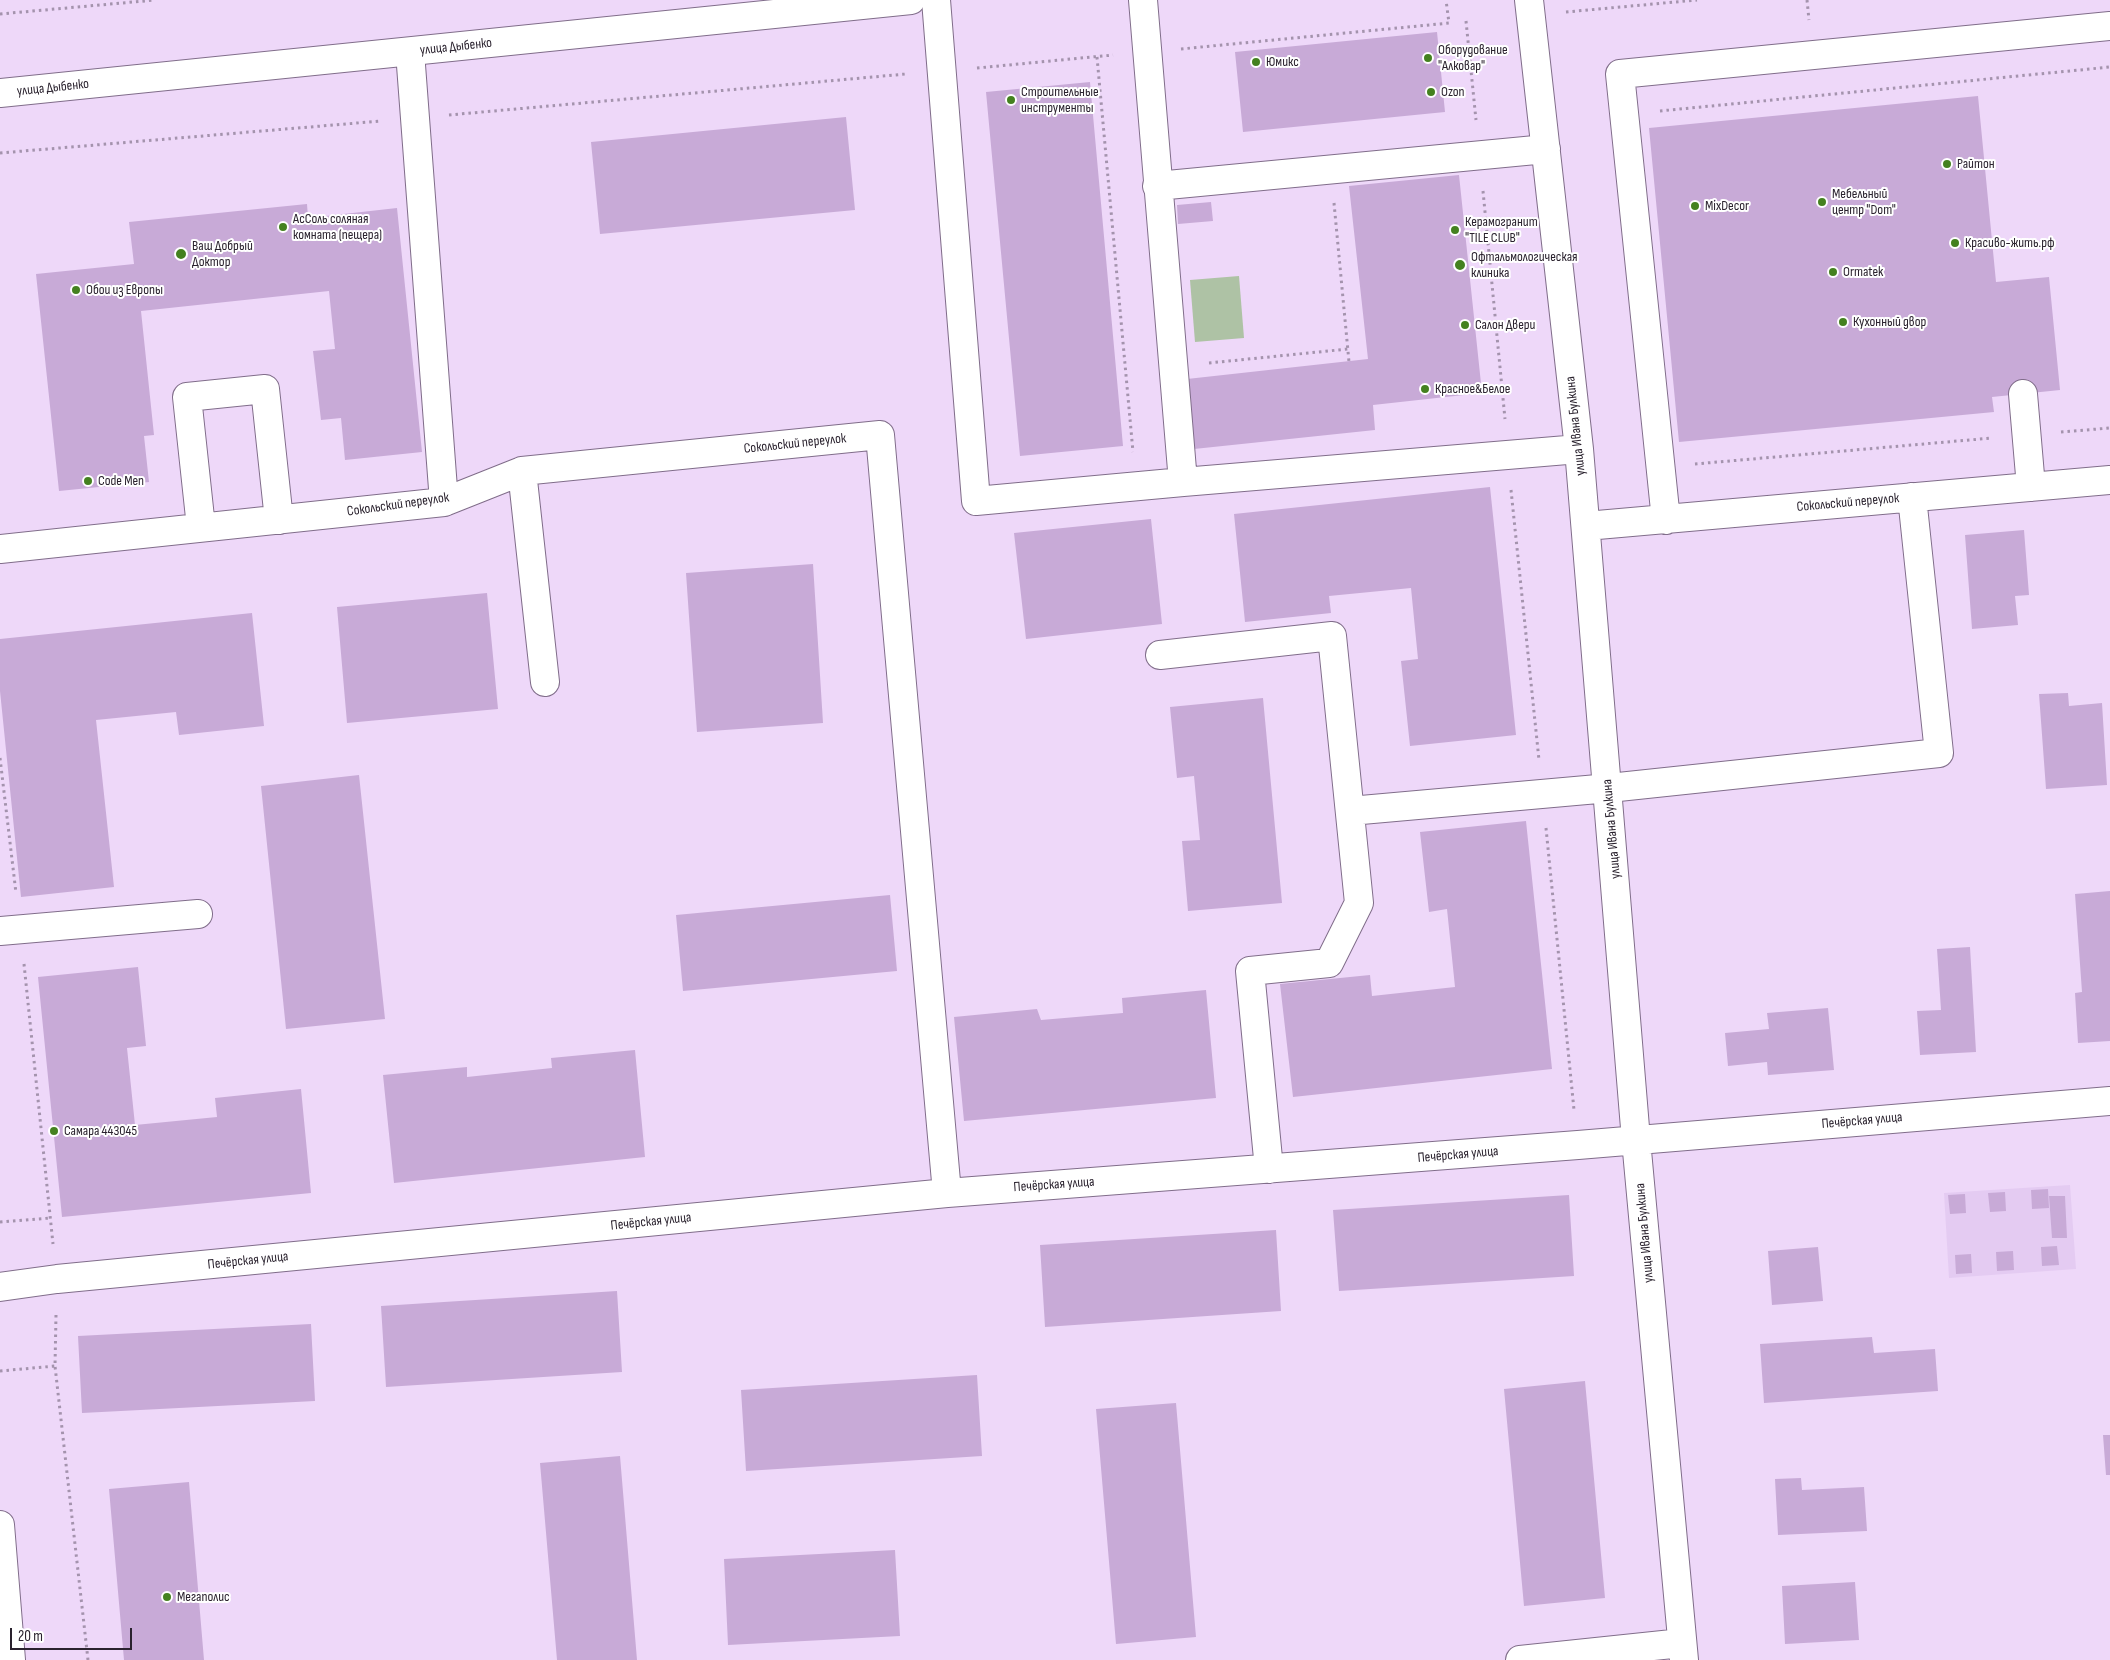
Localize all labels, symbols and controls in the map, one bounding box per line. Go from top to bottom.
street label: улица Дыбенко [419,35,493,59]
place label: Оборудование "Алковар" [1438,42,1508,74]
marker: Оборудование "Алковар" [1422,52,1434,64]
place label: Юмикс [1266,54,1299,70]
marker: Юмикс [1250,56,1262,68]
street label: улица Дыбенко [16,76,90,100]
place label: Строительные инструменты [1021,84,1099,116]
place label: Ozon [1441,84,1465,100]
marker: Ozon [1425,86,1437,98]
marker: Строительные инструменты [1005,94,1017,106]
place label: Райтон [1957,156,1995,172]
marker: Райтон [1941,158,1953,170]
place label: Мебельный центр "Dom" [1832,186,1896,218]
marker: Мебельный центр "Dom" [1816,196,1828,208]
place label: MixDecor [1705,198,1749,214]
marker: MixDecor [1689,200,1701,212]
place label: АсСоль соляная комната (пещера) [293,211,382,243]
place label: Керамогранит "TILE CLUB" [1465,214,1538,246]
marker: АсСоль соляная комната (пещера) [277,221,289,233]
marker: Керамогранит "TILE CLUB" [1449,224,1461,236]
place label: Красиво-жить.рф [1965,235,2055,251]
marker: Красиво-жить.рф [1949,237,1961,249]
place label: Ваш Добрый Доктор [192,238,253,270]
marker: Ваш Добрый Доктор [174,247,188,261]
place label: Офтальмологическая клиника [1471,249,1578,282]
marker: Офтальмологическая клиника [1453,258,1467,272]
place label: Ormatek [1843,264,1883,280]
marker: Ormatek [1827,266,1839,278]
place label: Обои из Европы [86,282,163,298]
marker: Обои из Европы [70,284,82,296]
place label: Кухонный двор [1853,314,1926,330]
marker: Кухонный двор [1837,316,1849,328]
place label: Салон Двери [1475,317,1535,333]
marker: Салон Двери [1459,319,1471,331]
street label: улица Ивана Булкина [1562,375,1590,477]
place label: Красное&Белое [1435,381,1510,397]
marker: Красное&Белое [1419,383,1431,395]
street label: Сокольский переулок [743,430,847,458]
place label: Code Men [98,473,144,489]
marker: Code Men [82,475,94,487]
street label: Сокольский переулок [346,490,450,520]
street label: Сокольский переулок [1796,490,1900,516]
street label: улица Ивана Булкина [1599,779,1625,879]
street label: Печёрская улица [1821,1109,1903,1133]
place label: Самара 443045 [64,1123,137,1139]
marker: Самара 443045 [48,1125,60,1137]
street label: Печёрская улица [1417,1143,1499,1167]
street label: Печёрская улица [1013,1174,1095,1196]
street label: улица Ивана Булкина [1632,1183,1658,1283]
street label: Печёрская улица [610,1209,692,1235]
street label: Печёрская улица [207,1248,289,1274]
place label: Мегаполис [177,1589,230,1605]
marker: Мегаполис [161,1591,173,1603]
scale bar [12,1618,135,1650]
text: 20 m [18,1627,43,1646]

